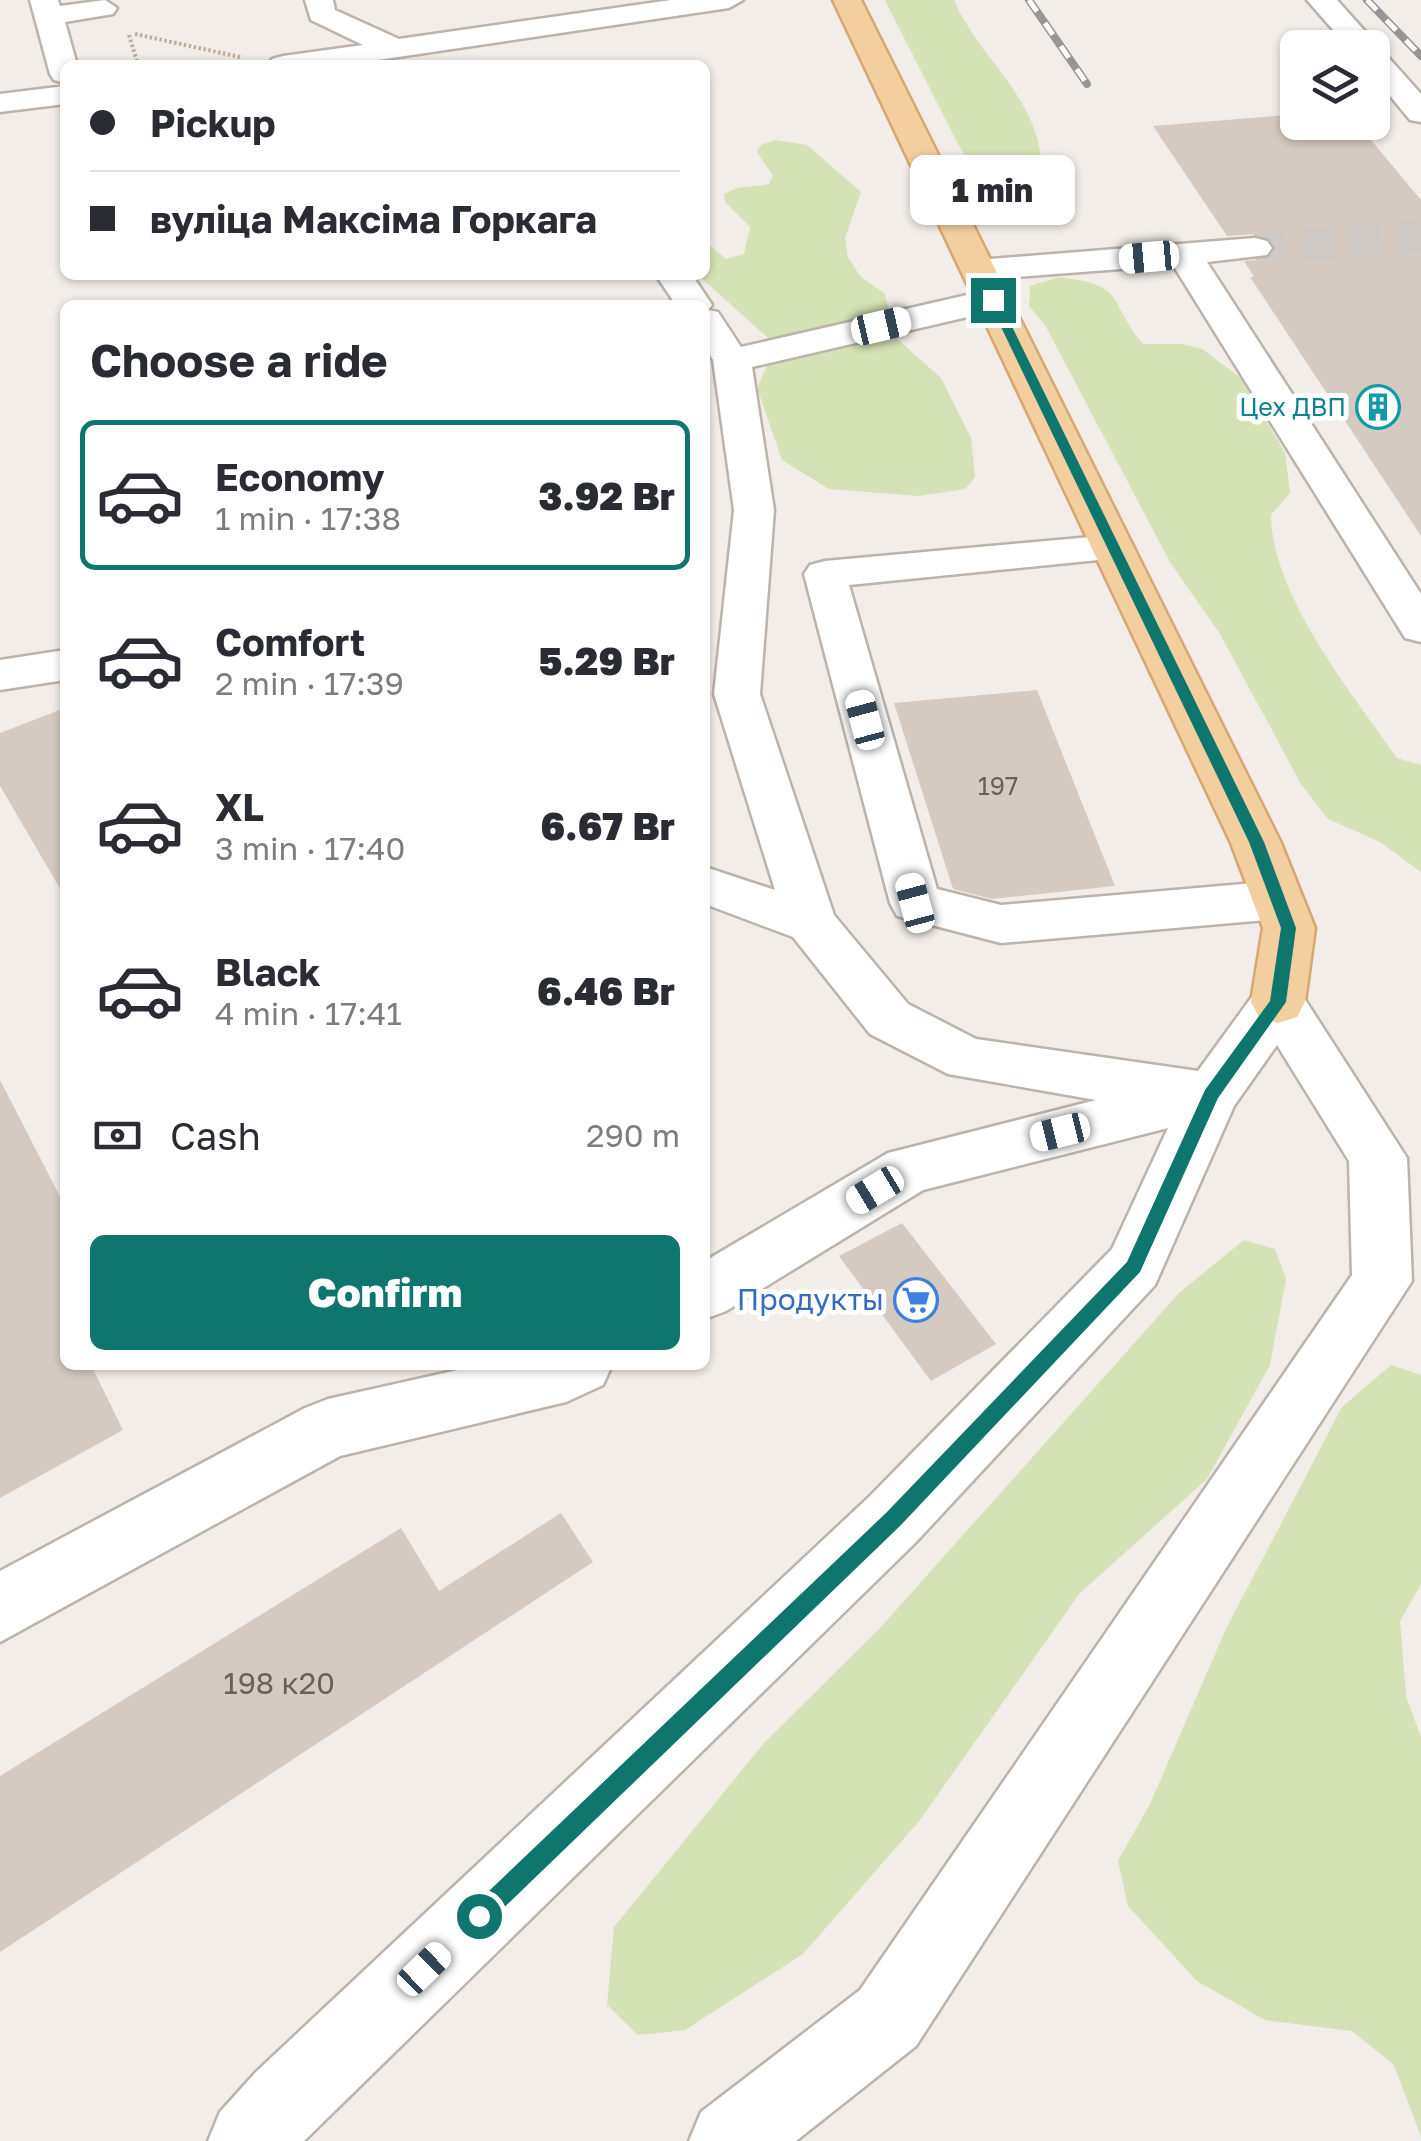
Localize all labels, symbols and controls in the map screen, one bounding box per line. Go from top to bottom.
map controls [1280,30,1390,140]
button: layers [1280,30,1390,140]
text: Pickup [150,100,276,145]
callout: 1 min [910,155,1076,225]
text: 1 min [952,171,1033,209]
text: вуліца Максіма Горкага [150,196,597,241]
car [1118,239,1180,275]
route end [971,278,1016,323]
car [848,305,914,347]
text: Choose a ride [90,333,388,387]
building icon: Цех ДВП [1355,384,1401,430]
place label: Цех ДВП [1239,391,1346,422]
icon: car [95,450,185,540]
text: Economy [215,454,384,499]
text: 3.92 Br [538,473,675,518]
text: 1 min · 17:38 [215,499,401,537]
icon: car [95,615,185,705]
text: Comfort [215,619,365,664]
text: 5.29 Br [538,638,675,683]
text: 2 min · 17:39 [215,664,404,702]
car [843,687,887,753]
house number: 197 [978,770,1018,801]
icon: car [95,780,185,870]
text: XL [215,784,264,829]
text: 6.67 Br [540,803,675,848]
text: 3 min · 17:40 [215,829,405,867]
car [893,870,937,936]
icon: car [95,945,185,1035]
text: Black [215,949,320,994]
text: 6.46 Br [537,968,675,1013]
text: 4 min · 17:41 [215,994,402,1032]
icon: cash [90,1108,145,1163]
car [1027,1110,1093,1154]
text: Cash [170,1113,261,1158]
text: 290 m [586,1116,680,1154]
car [842,1162,908,1218]
button: Confirm [90,1235,680,1350]
supermarket icon: Продукты [893,1277,939,1323]
place label: Продукты [737,1281,884,1317]
house number: 198 к20 [223,1665,335,1701]
route start [457,1894,502,1939]
car [392,1937,456,2001]

